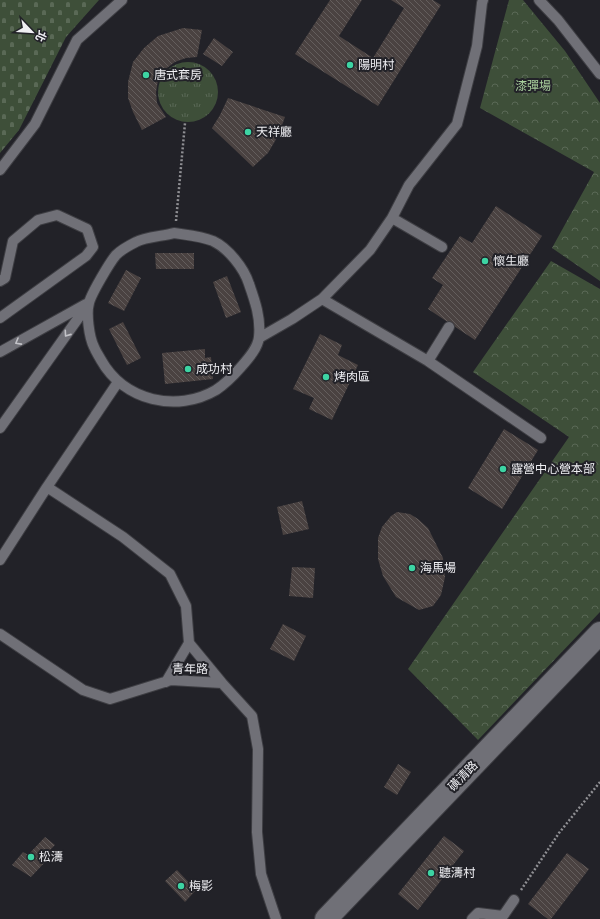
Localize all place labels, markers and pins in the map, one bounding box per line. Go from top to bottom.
place label: 陽明村 [358,58,395,71]
marker: 陽明村 [345,60,355,70]
place label: 唐式套房 [154,68,202,81]
marker: 唐式套房 [141,70,151,80]
place label: 天祥廳 [256,125,292,138]
marker: 天祥廳 [243,127,253,137]
place label: 懷生廳 [493,254,529,267]
marker: 懷生廳 [480,256,490,266]
place label: 成功村 [196,362,233,375]
marker: 成功村 [183,364,193,374]
place label: 烤肉區 [334,370,370,383]
marker: 烤肉區 [321,372,331,382]
place label: 露營中心營本部 [511,462,595,475]
marker: 露營中心營本部 [498,464,508,474]
place label: 海馬場 [420,561,456,574]
marker: 海馬場 [407,563,417,573]
place label: 松濤 [39,850,63,863]
marker: 松濤 [26,852,36,862]
place label: 聽濤村 [439,866,476,879]
marker: 聽濤村 [426,868,436,878]
place label: 梅影 [189,879,213,892]
marker: 梅影 [176,881,186,891]

